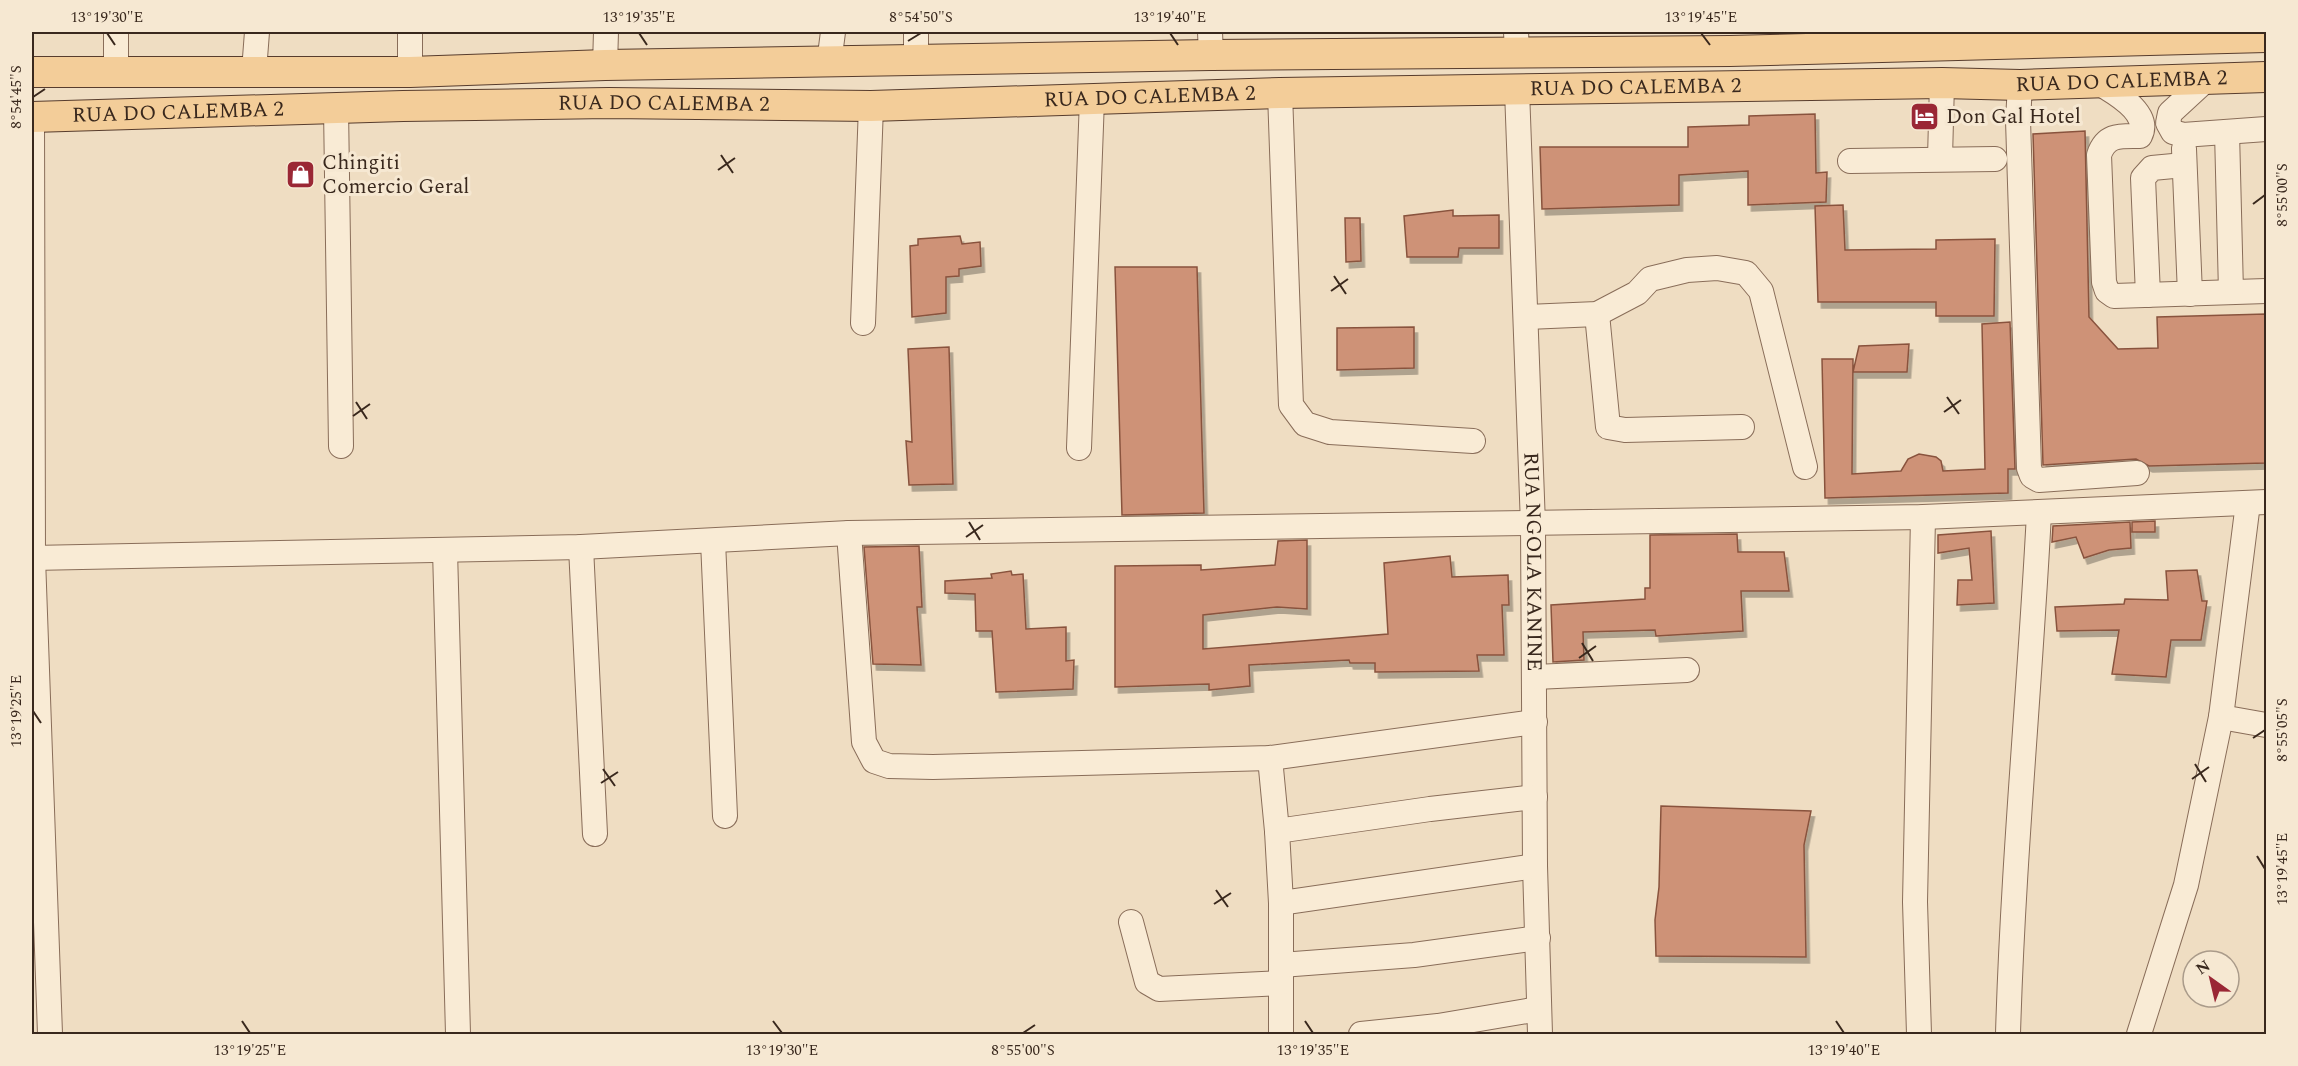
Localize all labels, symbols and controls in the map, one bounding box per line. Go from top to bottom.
text: 13°19'30"E [71,6,143,29]
text: 13°19'35"E [603,6,675,29]
text: 8°54'50"S [889,6,953,29]
text: 13°19'40"E [1134,6,1206,29]
text: 13°19'45"E [1665,6,1737,29]
street label: RUA DO CALEMBA 2 [2015,62,2228,101]
text: 8°54'45"S [5,65,28,129]
street label: RUA DO CALEMBA 2 [1529,70,1742,105]
street label: RUA DO CALEMBA 2 [1043,78,1256,116]
street label: RUA DO CALEMBA 2 [558,87,770,121]
street label: RUA DO CALEMBA 2 [72,94,284,132]
hotel icon: Don Gal Hotel [1909,101,1941,133]
place label: Don Gal Hotel [1946,101,2081,133]
place label: Chingiti Comercio Geral [322,147,470,203]
shop icon: Chingiti Comercio Geral [285,159,317,191]
text: 8°55'00"S [2271,163,2294,227]
street label: RUA NGOLA KANINE [1514,451,1550,672]
text: 13°19'25"E [5,675,28,747]
text: 8°55'05"S [2271,698,2294,762]
text: 13°19'45"E [2271,833,2294,905]
north arrow [2181,949,2241,1009]
text: N [2191,954,2215,981]
text: 13°19'25"E [214,1039,286,1062]
text: 13°19'30"E [746,1039,818,1062]
text: 8°55'00"S [991,1039,1055,1062]
text: 13°19'35"E [1277,1039,1349,1062]
text: 13°19'40"E [1808,1039,1880,1062]

